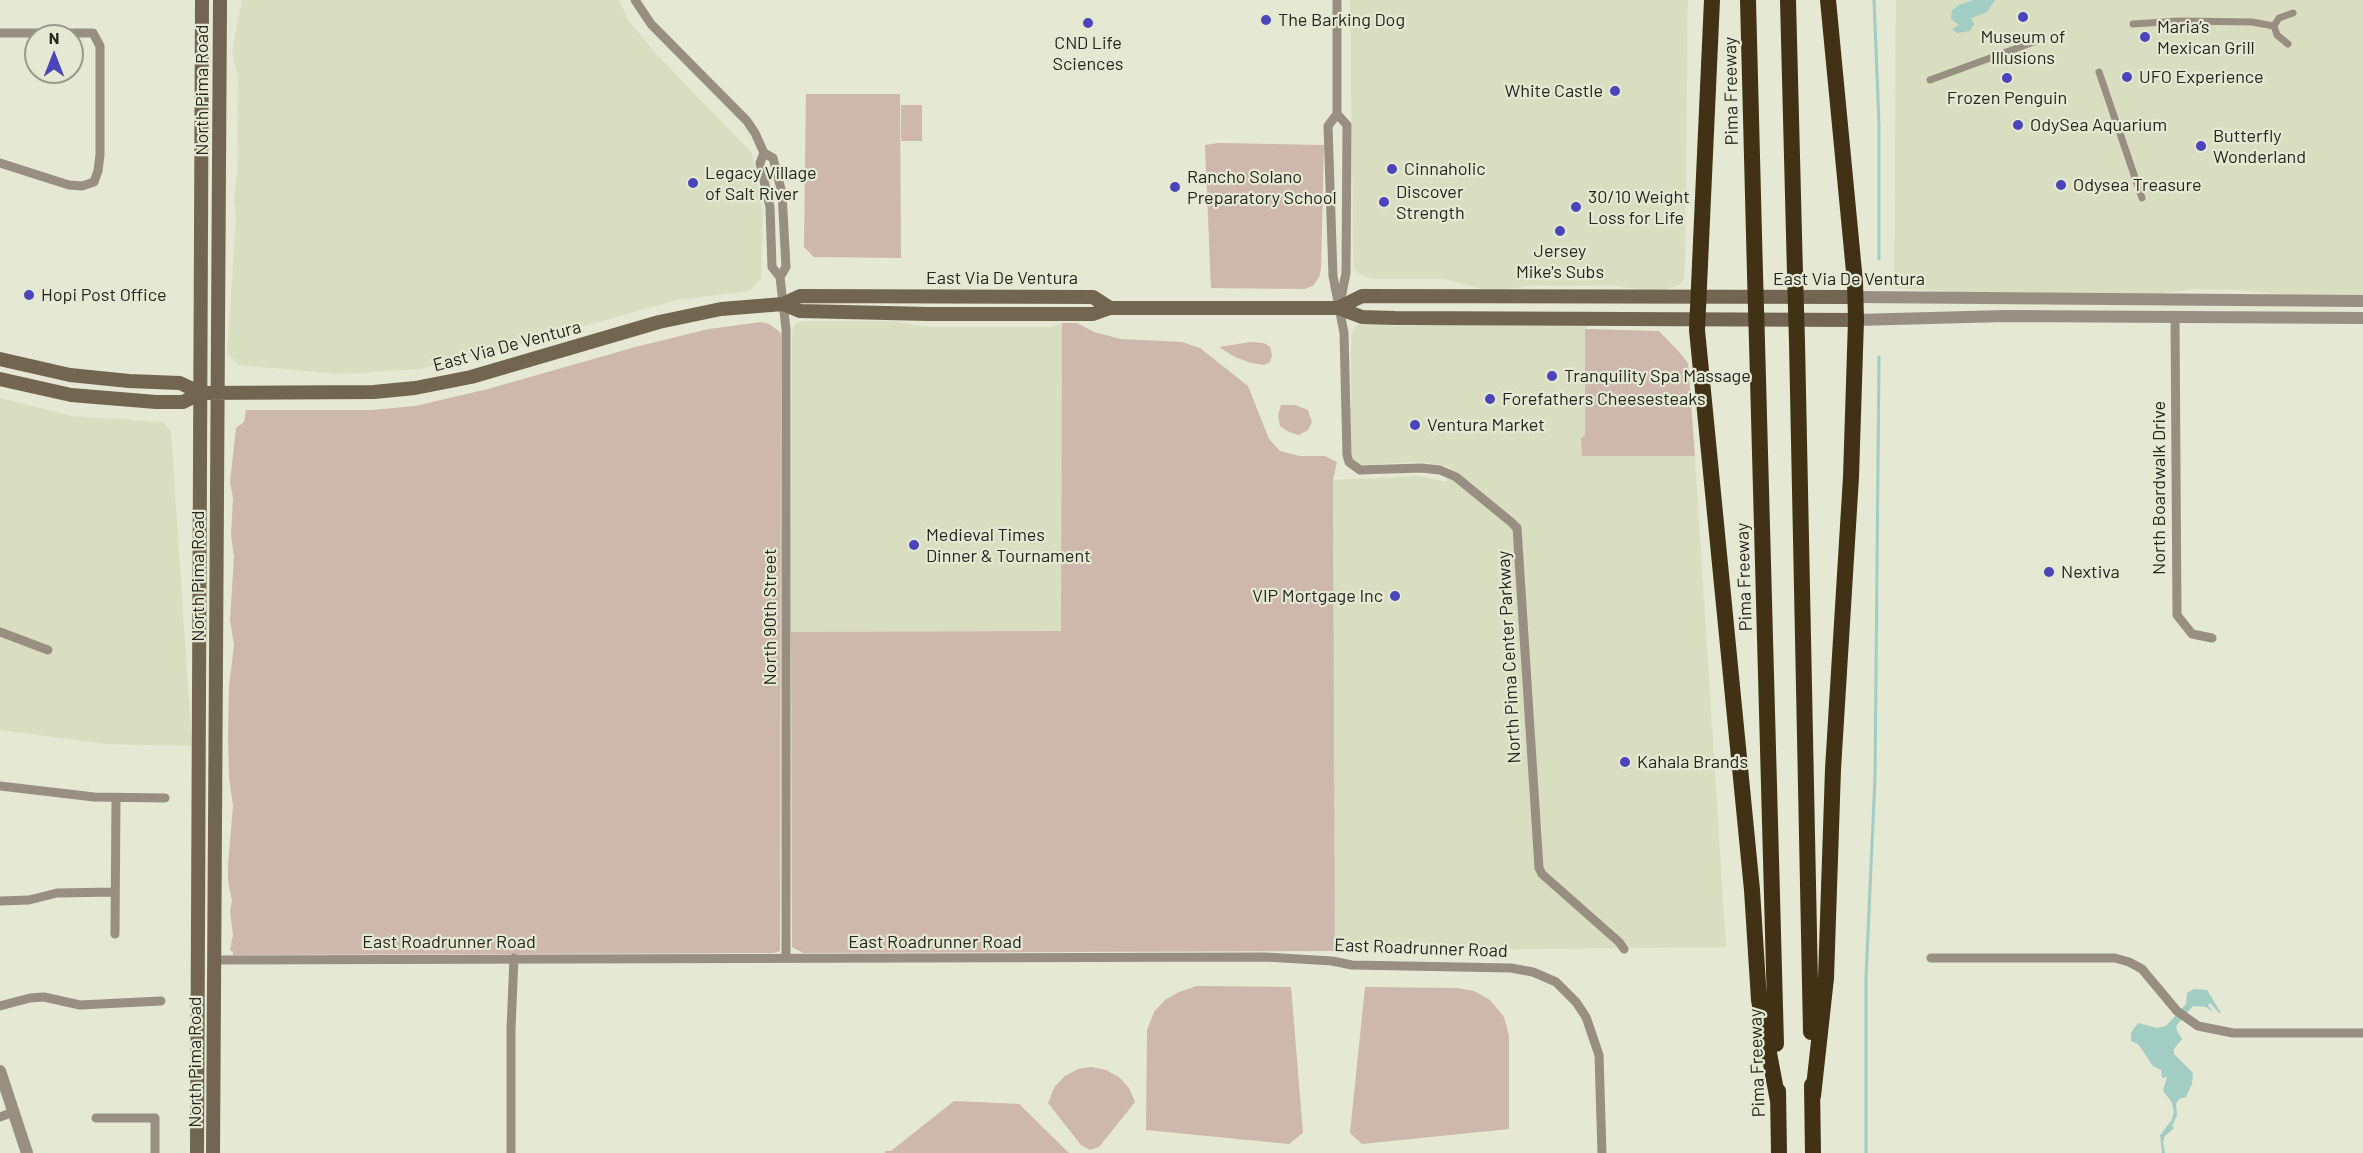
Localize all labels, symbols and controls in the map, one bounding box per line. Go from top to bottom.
place label: The Barking Dog [1278,9,1405,31]
marker: Museum of Illusions [2016,10,2030,24]
marker: The Barking Dog [1259,13,1273,27]
marker: CND Life Sciences [1081,16,1095,30]
place label: Maria’s Mexican Grill [2157,16,2255,58]
north arrow [24,24,84,84]
street label: North Pima Road [191,24,213,156]
place label: Museum of Illusions [1980,26,2066,68]
text: N [49,28,59,47]
marker: Maria’s Mexican Grill [2138,30,2152,44]
place label: CND Life Sciences [1052,32,1124,74]
street label: Pima Freeway [1719,37,1743,145]
place label: UFO Experience [2139,66,2264,88]
marker: UFO Experience [2120,70,2134,84]
marker: Frozen Penguin [2000,71,2014,85]
place label: White Castle [1505,80,1603,102]
marker: White Castle [1608,84,1622,98]
place label: Frozen Penguin [1947,87,2067,109]
place label: OdySea Aquarium [2030,114,2167,136]
marker: OdySea Aquarium [2011,118,2025,132]
place label: Butterfly Wonderland [2213,125,2306,168]
marker: Butterfly Wonderland [2194,139,2208,153]
place label: Cinnaholic [1404,158,1486,180]
place label: Legacy Village of Salt River [705,162,817,204]
marker: Cinnaholic [1385,162,1399,176]
place label: Rancho Solano Preparatory School [1187,166,1337,208]
place label: Odysea Treasure [2073,174,2202,196]
marker: Legacy Village of Salt River [686,176,700,190]
marker: Odysea Treasure [2054,178,2068,192]
marker: Rancho Solano Preparatory School [1168,180,1182,194]
place label: Discover Strength [1396,181,1465,224]
place label: 30/10 Weight Loss for Life [1588,186,1690,228]
marker: Discover Strength [1377,195,1391,209]
marker: 30/10 Weight Loss for Life [1569,200,1583,214]
marker: Jersey Mike's Subs [1553,224,1567,238]
place label: Jersey Mike's Subs [1516,240,1604,282]
street label: East Via De Ventura [926,267,1078,289]
street label: East Via De Ventura [1773,268,1925,290]
place label: Hopi Post Office [41,284,167,306]
marker: Hopi Post Office [22,288,36,302]
street label: East Via De Ventura [431,316,583,376]
place label: Tranquility Spa Massage [1564,365,1751,387]
marker: Tranquility Spa Massage [1545,369,1559,383]
place label: Forefathers Cheesesteaks [1502,388,1706,410]
marker: Forefathers Cheesesteaks [1483,392,1497,406]
street label: North Boardwalk Drive [2148,401,2170,575]
place label: Ventura Market [1427,414,1545,436]
marker: Ventura Market [1408,418,1422,432]
street label: North Pima Road [187,510,209,642]
street label: Pima Freeway [1731,522,1757,632]
place label: Medieval Times Dinner & Tournament [926,524,1091,566]
marker: Medieval Times Dinner & Tournament [907,538,921,552]
street label: North 90th Street [759,548,781,686]
street label: North Pima Center Parkway [1493,550,1525,764]
place label: Nextiva [2061,561,2120,583]
marker: Nextiva [2042,565,2056,579]
place label: VIP Mortgage Inc [1252,585,1383,607]
marker: VIP Mortgage Inc [1388,589,1402,603]
place label: Kahala Brands [1637,751,1748,773]
marker: Kahala Brands [1618,755,1632,769]
street label: East Roadrunner Road [362,931,536,953]
street label: East Roadrunner Road [848,931,1022,953]
street label: East Roadrunner Road [1334,934,1508,962]
street label: North Pima Road [184,996,206,1128]
street label: Pima Freeway [1744,1008,1770,1118]

